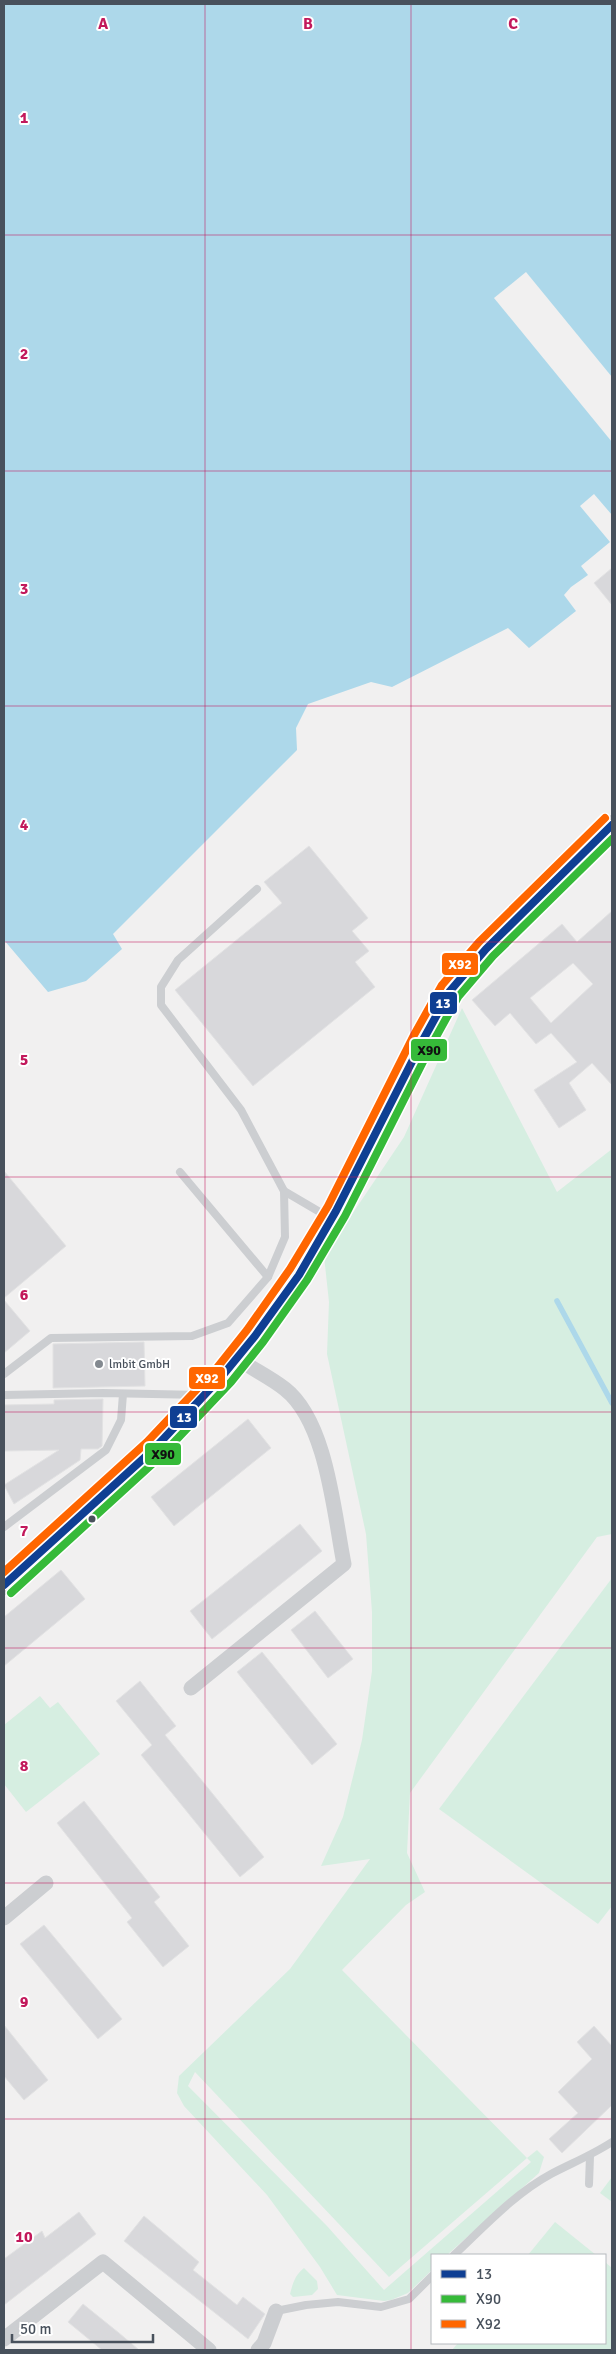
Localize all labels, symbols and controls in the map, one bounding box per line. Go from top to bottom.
text: A [98,14,109,34]
text: B [303,14,313,34]
text: C [508,14,518,34]
text: 1 [20,108,29,128]
text: 2 [20,344,28,364]
text: 3 [20,579,28,599]
text: 4 [20,815,29,835]
line badge: X92 [441,952,479,976]
text: X92 [448,956,472,973]
line badge: 13 [429,991,458,1015]
text: 13 [435,995,451,1012]
line badge: X90 [410,1038,448,1062]
text: X90 [417,1042,441,1059]
text: 5 [20,1050,28,1070]
text: 6 [20,1285,29,1305]
place label: lmbit GmbH [109,1357,170,1372]
marker: lmbit GmbH [93,1358,105,1370]
line badge: X92 [188,1366,226,1390]
text: X92 [195,1370,219,1387]
line badge: 13 [169,1405,198,1429]
text: 13 [176,1409,192,1426]
line badge: X90 [144,1442,182,1466]
text: X90 [151,1446,175,1463]
unlabelled marker [87,1514,97,1524]
text: 7 [20,1521,29,1541]
text: 8 [20,1756,29,1776]
text: 9 [20,1992,29,2012]
text: 10 [15,2227,33,2247]
legend [431,2254,606,2344]
text: 13 [476,2265,492,2283]
text: X90 [476,2290,501,2308]
scale bar [12,2312,154,2344]
text: X92 [476,2315,501,2333]
text: 50 m [20,2320,51,2338]

